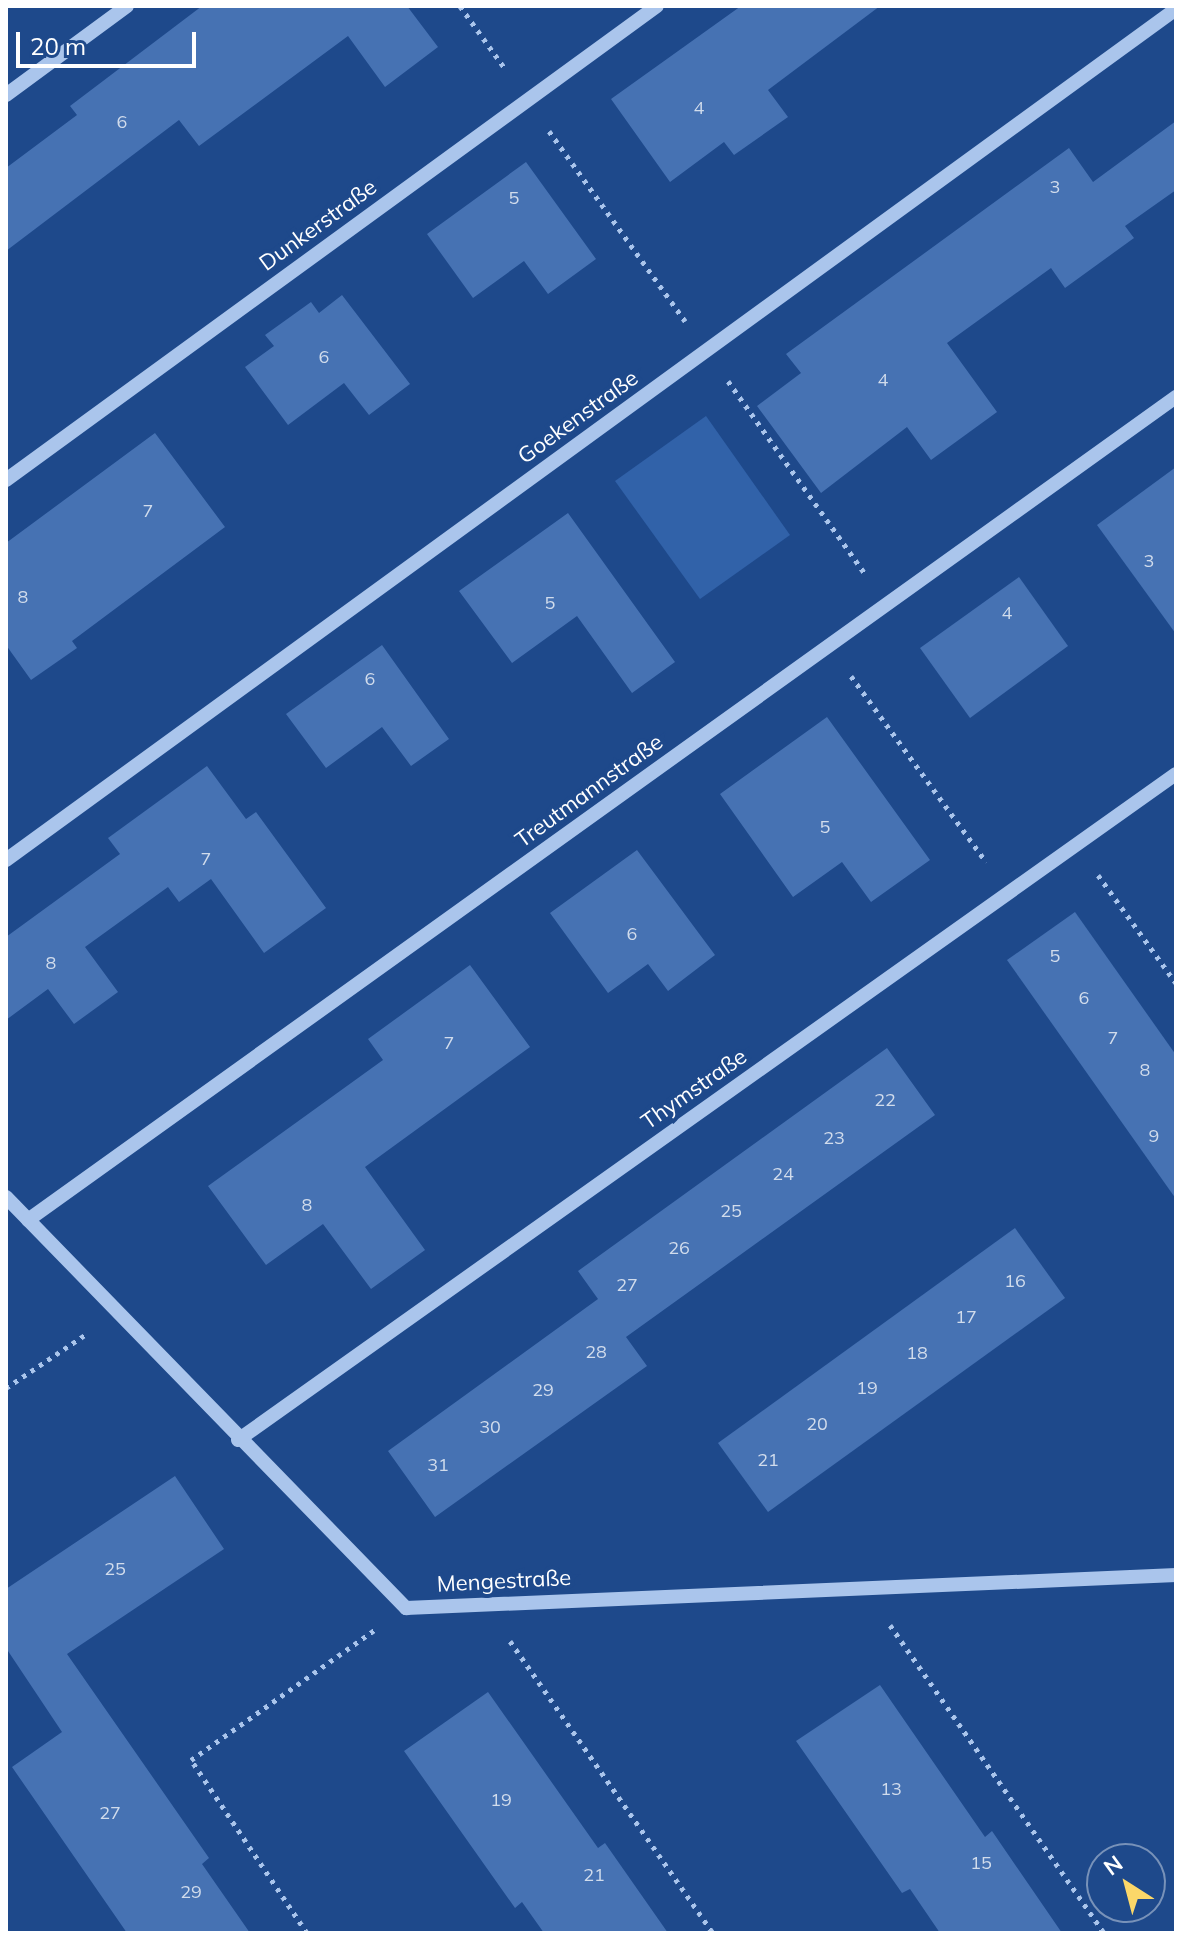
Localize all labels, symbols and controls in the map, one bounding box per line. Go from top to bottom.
scale bar [20,16,200,66]
text: 20 m [30,31,86,61]
house number: 4 [694,97,704,119]
house number: 6 [117,111,127,133]
street label: Dunkerstraße [254,174,382,276]
house number: 3 [1050,176,1060,198]
house number: 5 [509,187,519,209]
house number: 6 [319,346,329,368]
street label: Goekenstraße [513,365,643,469]
house number: 4 [878,369,888,391]
house number: 7 [143,500,153,522]
house number: 3 [1144,550,1154,572]
house number: 8 [18,586,28,608]
house number: 5 [545,592,555,614]
house number: 4 [1002,602,1012,624]
house number: 6 [365,668,375,690]
street label: Treutmannstraße [510,729,668,853]
house number: 5 [820,816,830,838]
house number: 7 [201,848,211,870]
house number: 6 [627,923,637,945]
house number: 5 [1050,945,1060,967]
house number: 8 [46,952,56,974]
house number: 6 [1079,987,1089,1009]
house number: 7 [1108,1027,1118,1049]
house number: 7 [444,1032,454,1054]
street label: Thymstraße [636,1043,752,1135]
house number: 8 [1140,1059,1150,1081]
house number: 22 [874,1089,896,1111]
house number: 9 [1149,1125,1159,1147]
house number: 23 [823,1127,845,1149]
house number: 24 [772,1163,794,1185]
house number: 8 [302,1194,312,1216]
house number: 25 [720,1200,742,1222]
house number: 26 [668,1237,690,1259]
house number: 16 [1004,1270,1026,1292]
house number: 27 [616,1274,638,1296]
house number: 17 [955,1306,977,1328]
house number: 28 [585,1341,607,1363]
house number: 18 [906,1342,928,1364]
house number: 19 [856,1377,878,1399]
house number: 29 [532,1379,554,1401]
house number: 20 [806,1413,828,1435]
house number: 30 [479,1416,501,1438]
house number: 21 [757,1449,779,1471]
house number: 31 [427,1454,449,1476]
house number: 25 [104,1558,126,1580]
street label: Mengestraße [436,1564,572,1598]
house number: 13 [880,1778,902,1800]
house number: 19 [490,1789,512,1811]
house number: 27 [99,1802,121,1824]
north arrow [1086,1843,1166,1923]
text: N [1098,1849,1128,1881]
house number: 15 [970,1852,992,1874]
house number: 21 [583,1864,605,1886]
house number: 29 [180,1881,202,1903]

